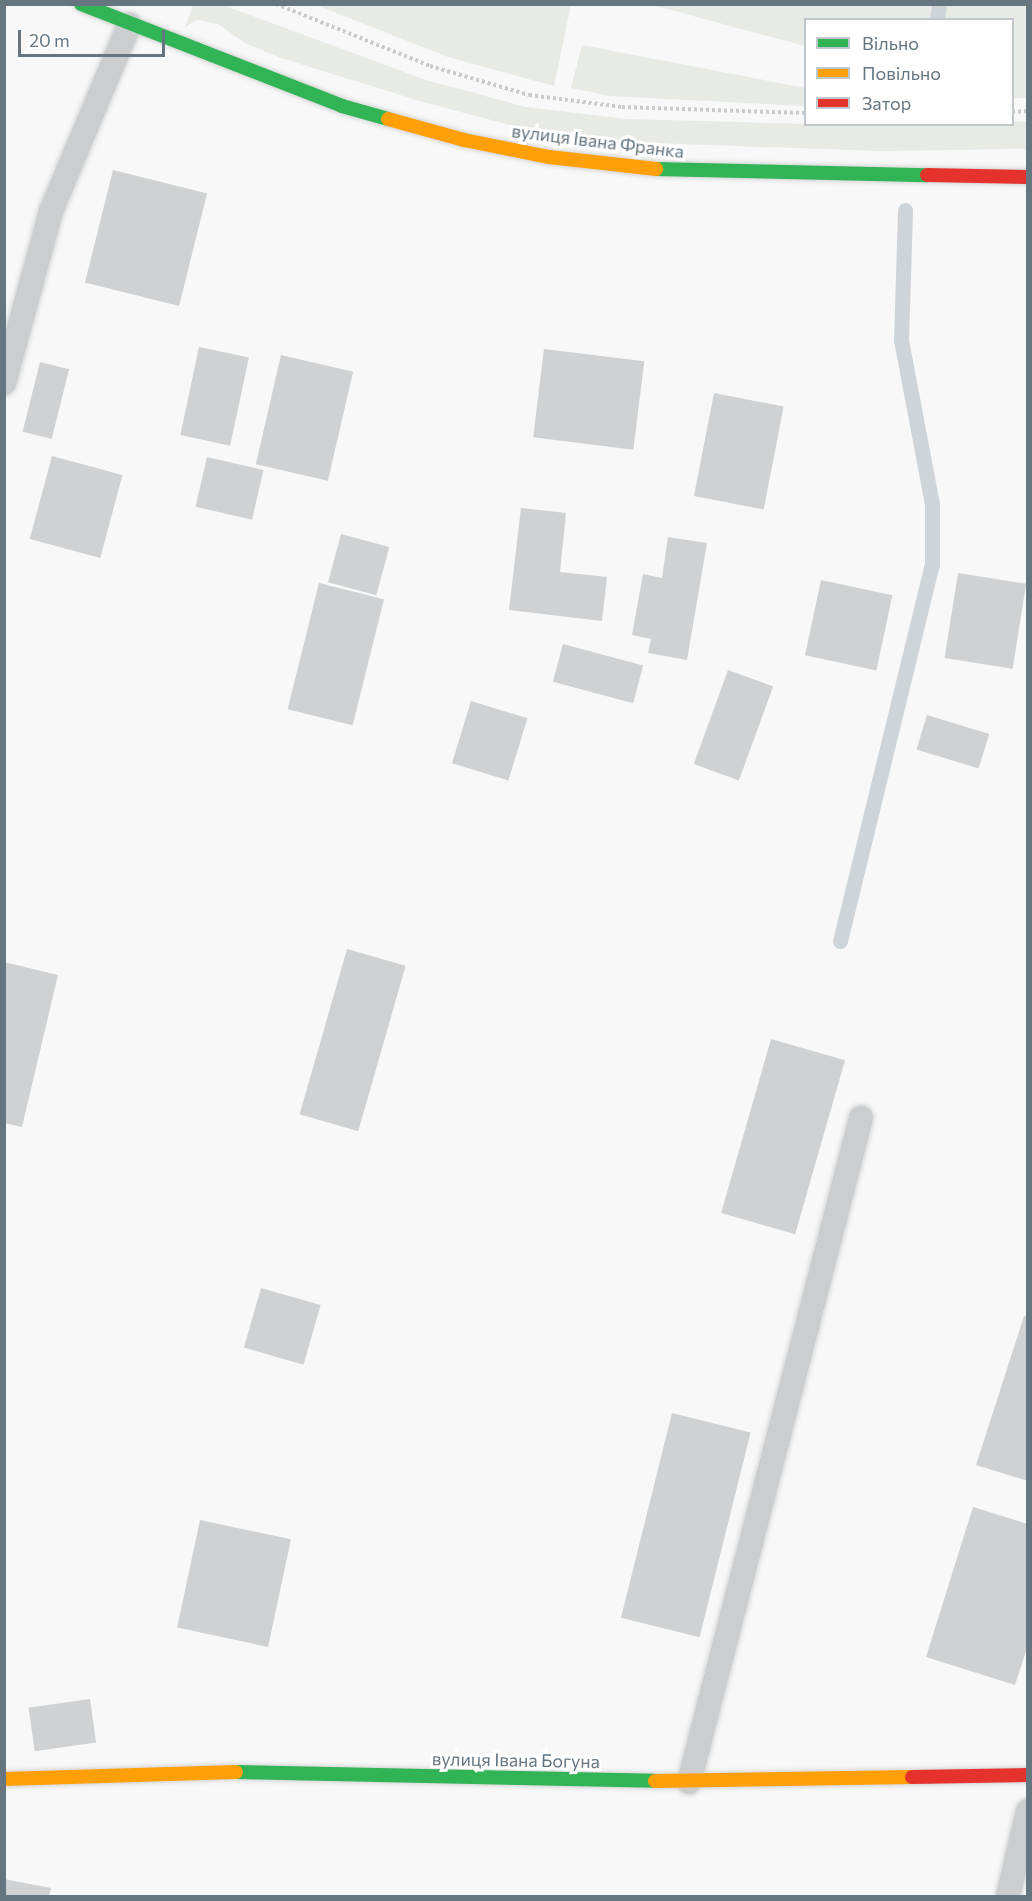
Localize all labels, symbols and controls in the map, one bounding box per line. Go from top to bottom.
scale bar [21,18,168,56]
legend [804,18,1014,126]
text: 20 m [29,29,70,51]
text: Вільно [862,32,919,54]
text: Повільно [862,62,941,84]
text: Затор [862,92,911,114]
street label: вулиця Івана Франка [510,120,686,162]
street label: вулиця Івана Богуна [432,1748,600,1772]

